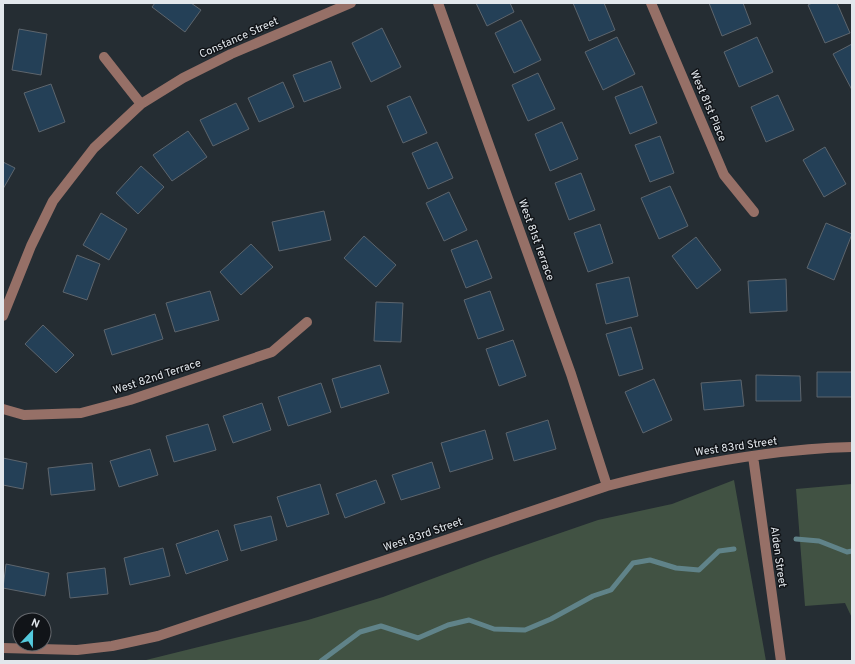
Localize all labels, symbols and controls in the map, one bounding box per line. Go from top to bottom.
street label: Constance Street [197,14,281,62]
street label: West 81st Place [687,68,729,144]
street label: West 81st Terrace [515,197,557,283]
street label: West 82nd Terrace [111,356,203,398]
street label: West 83rd Street [694,434,778,460]
street label: West 83rd Street [381,515,465,555]
street label: Alden Street [767,526,789,588]
north arrow [12,612,52,652]
text: N [29,616,42,632]

